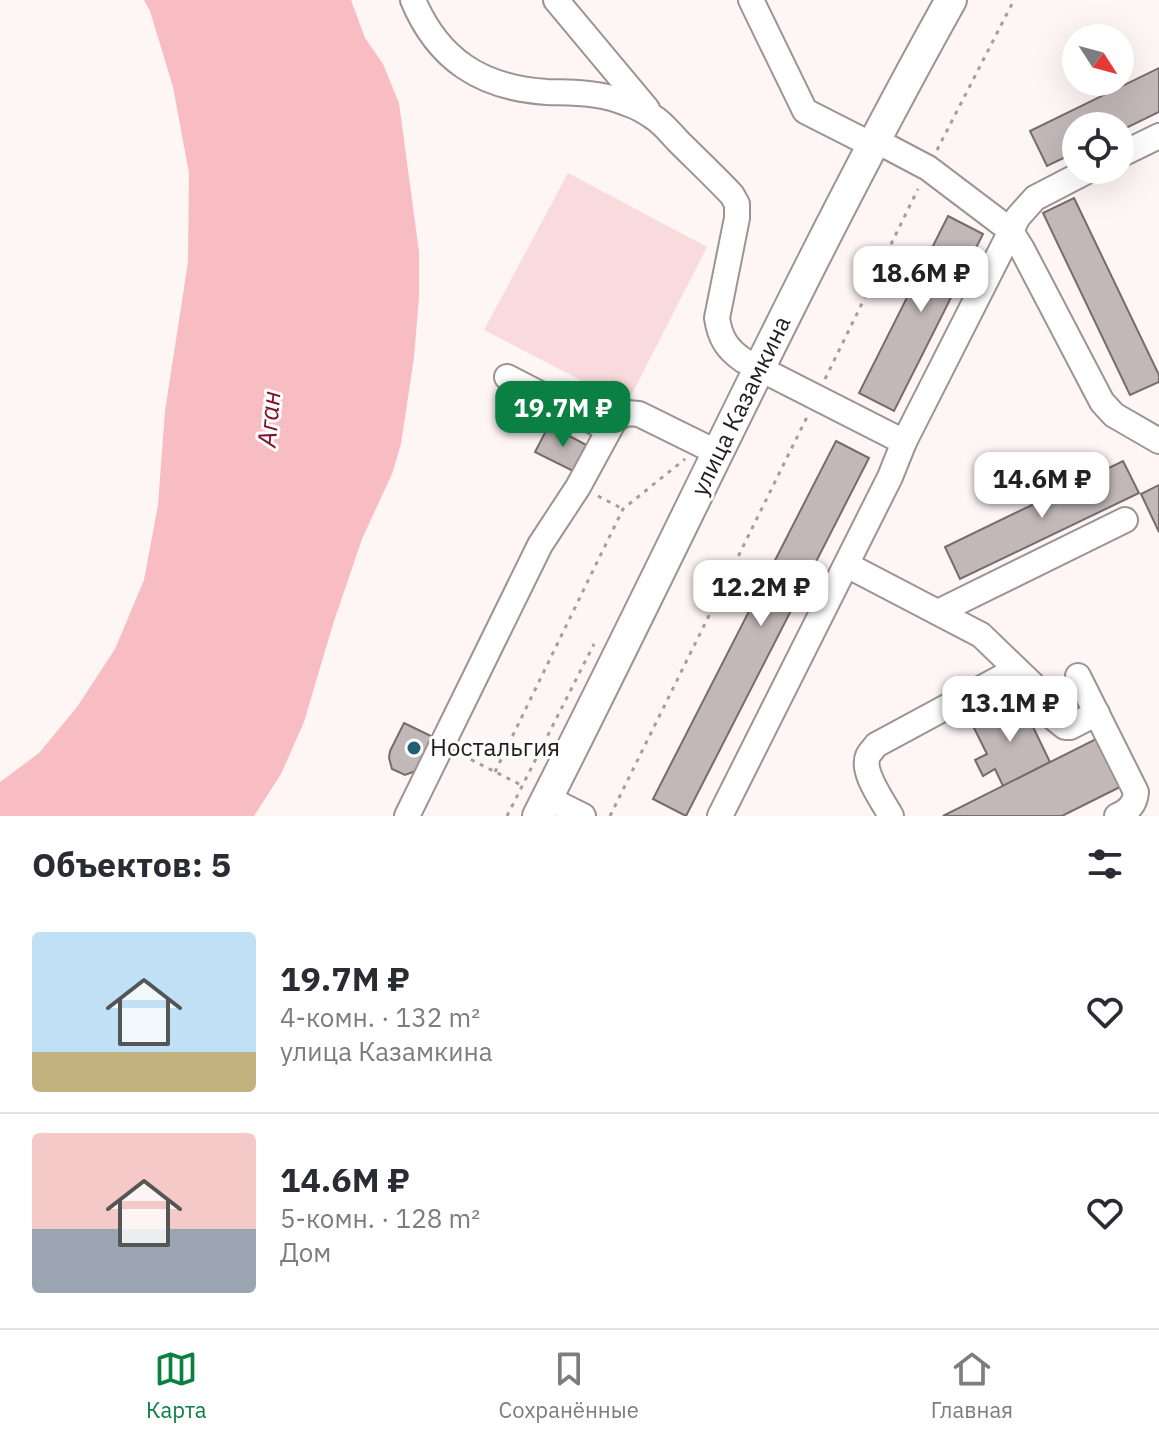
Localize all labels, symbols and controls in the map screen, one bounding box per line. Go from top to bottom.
north arrow [1062,24,1134,96]
map controls [1062,24,1134,184]
button: locate [1062,112,1134,184]
pin: 18.6M ₽ [847,246,995,314]
text: 18.6M ₽ [871,255,971,289]
street label: улица Казамкина [683,310,798,501]
pin: 19.7M ₽ [489,381,637,449]
water label: Аган [249,389,287,450]
text: 19.7M ₽ [513,390,613,424]
pin: 14.6M ₽ [968,452,1116,520]
text: 14.6M ₽ [992,461,1092,495]
pin: 12.2M ₽ [687,560,835,628]
text: 12.2M ₽ [711,569,811,603]
pin: 13.1M ₽ [936,676,1084,744]
text: 13.1M ₽ [960,685,1060,719]
place label: Ностальгия [430,731,560,763]
marker: Ностальгия [405,739,423,757]
text: Объектов: 5 [32,842,231,886]
icon: filters [1083,842,1127,886]
text: 19.7M ₽ [280,956,410,1000]
icon: home [96,964,192,1060]
icon: heart [1083,990,1127,1034]
text: 4-комн. · 132 m² [280,1000,480,1034]
text: улица Казамкина [280,1034,493,1068]
text: 14.6M ₽ [280,1157,410,1201]
icon: home [96,1165,192,1261]
icon: heart [1083,1191,1127,1235]
text: 5-комн. · 128 m² [280,1201,480,1235]
text: Дом [280,1235,331,1269]
tab: Карта [146,1347,207,1424]
tab: Сохранённые [499,1347,639,1424]
tab: Главная [931,1347,1013,1424]

